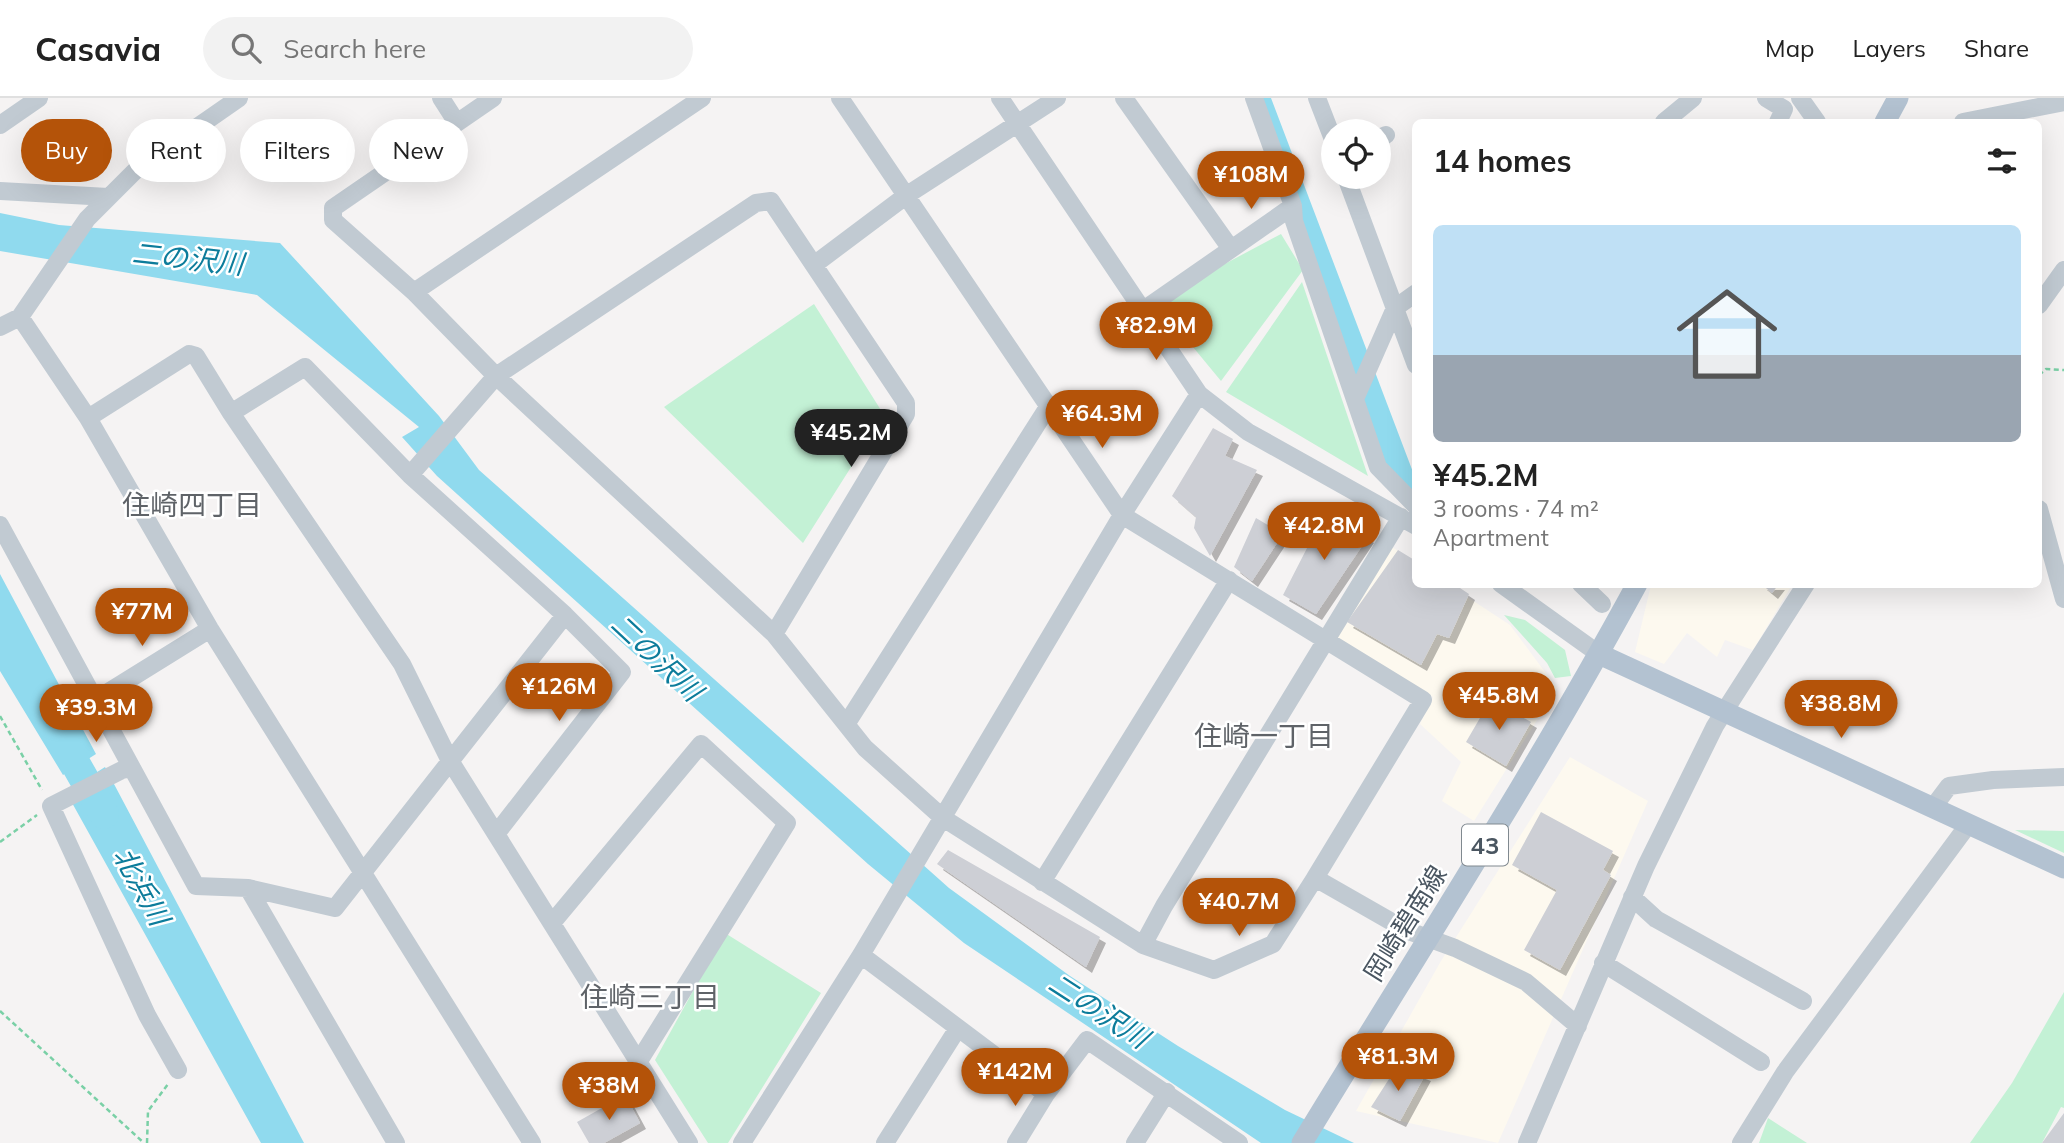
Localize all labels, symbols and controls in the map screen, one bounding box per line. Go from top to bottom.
search box [203,17,693,80]
text: Casavia [35,28,161,69]
icon: search [227,29,265,67]
text: Search here [283,32,426,65]
text: Map [1765,33,1814,63]
text: Layers [1852,33,1926,63]
text: Share [1964,33,2029,63]
chip: Buy [21,119,112,182]
chip: Rent [126,119,226,182]
chip: Filters [240,119,355,182]
chip: New [369,119,468,182]
map controls [1321,119,1391,189]
button: locate [1321,119,1391,189]
text: 14 homes [1433,142,1572,180]
icon: filters [1983,142,2021,180]
pin: ¥108M [1202,152,1300,211]
text: ¥108M [1213,159,1289,188]
water label: 二の沢川 [130,235,248,282]
icon: home [1664,271,1790,397]
pin: ¥82.9M [1099,302,1213,362]
text: ¥82.9M [1116,310,1196,339]
pin: ¥64.3M [1045,390,1159,450]
text: ¥64.3M [1062,398,1142,427]
pin: ¥45.2M [794,410,908,469]
text: ¥45.2M [811,417,891,446]
text: ¥45.2M [1433,456,1539,494]
district label: 住崎四丁目 [122,487,262,522]
text: 3 rooms · 74 m² [1433,494,1599,523]
pin: ¥42.8M [1267,503,1381,562]
text: ¥42.8M [1284,510,1364,539]
text: Apartment [1433,523,1549,552]
pin: ¥77M [101,588,183,648]
text: ¥77M [111,596,173,625]
water label: 二の沢川 [604,606,712,710]
pin: ¥126M [510,664,608,723]
text: ¥126M [521,671,597,700]
pin: ¥45.8M [1442,672,1556,732]
text: ¥45.8M [1459,680,1539,709]
pin: ¥38.8M [1784,680,1898,740]
pin: ¥39.3M [39,684,153,744]
text: ¥38.8M [1801,688,1881,717]
text: ¥39.3M [56,692,136,721]
district label: 住崎一丁目 [1194,718,1334,753]
road number: 43 [1462,824,1508,866]
water label: 北浜川 [106,841,179,934]
street label: 岡崎碧南線 [1357,859,1453,987]
pin: ¥40.7M [1182,878,1296,938]
text: ¥40.7M [1199,886,1279,915]
water label: 二の沢川 [1042,965,1158,1057]
district label: 住崎三丁目 [580,979,720,1014]
pin: ¥81.3M [1341,1034,1455,1093]
text: ¥81.3M [1358,1041,1438,1070]
pin: ¥142M [966,1048,1064,1108]
text: ¥142M [977,1056,1053,1085]
pin: ¥38M [568,1062,650,1122]
text: ¥38M [578,1070,640,1099]

